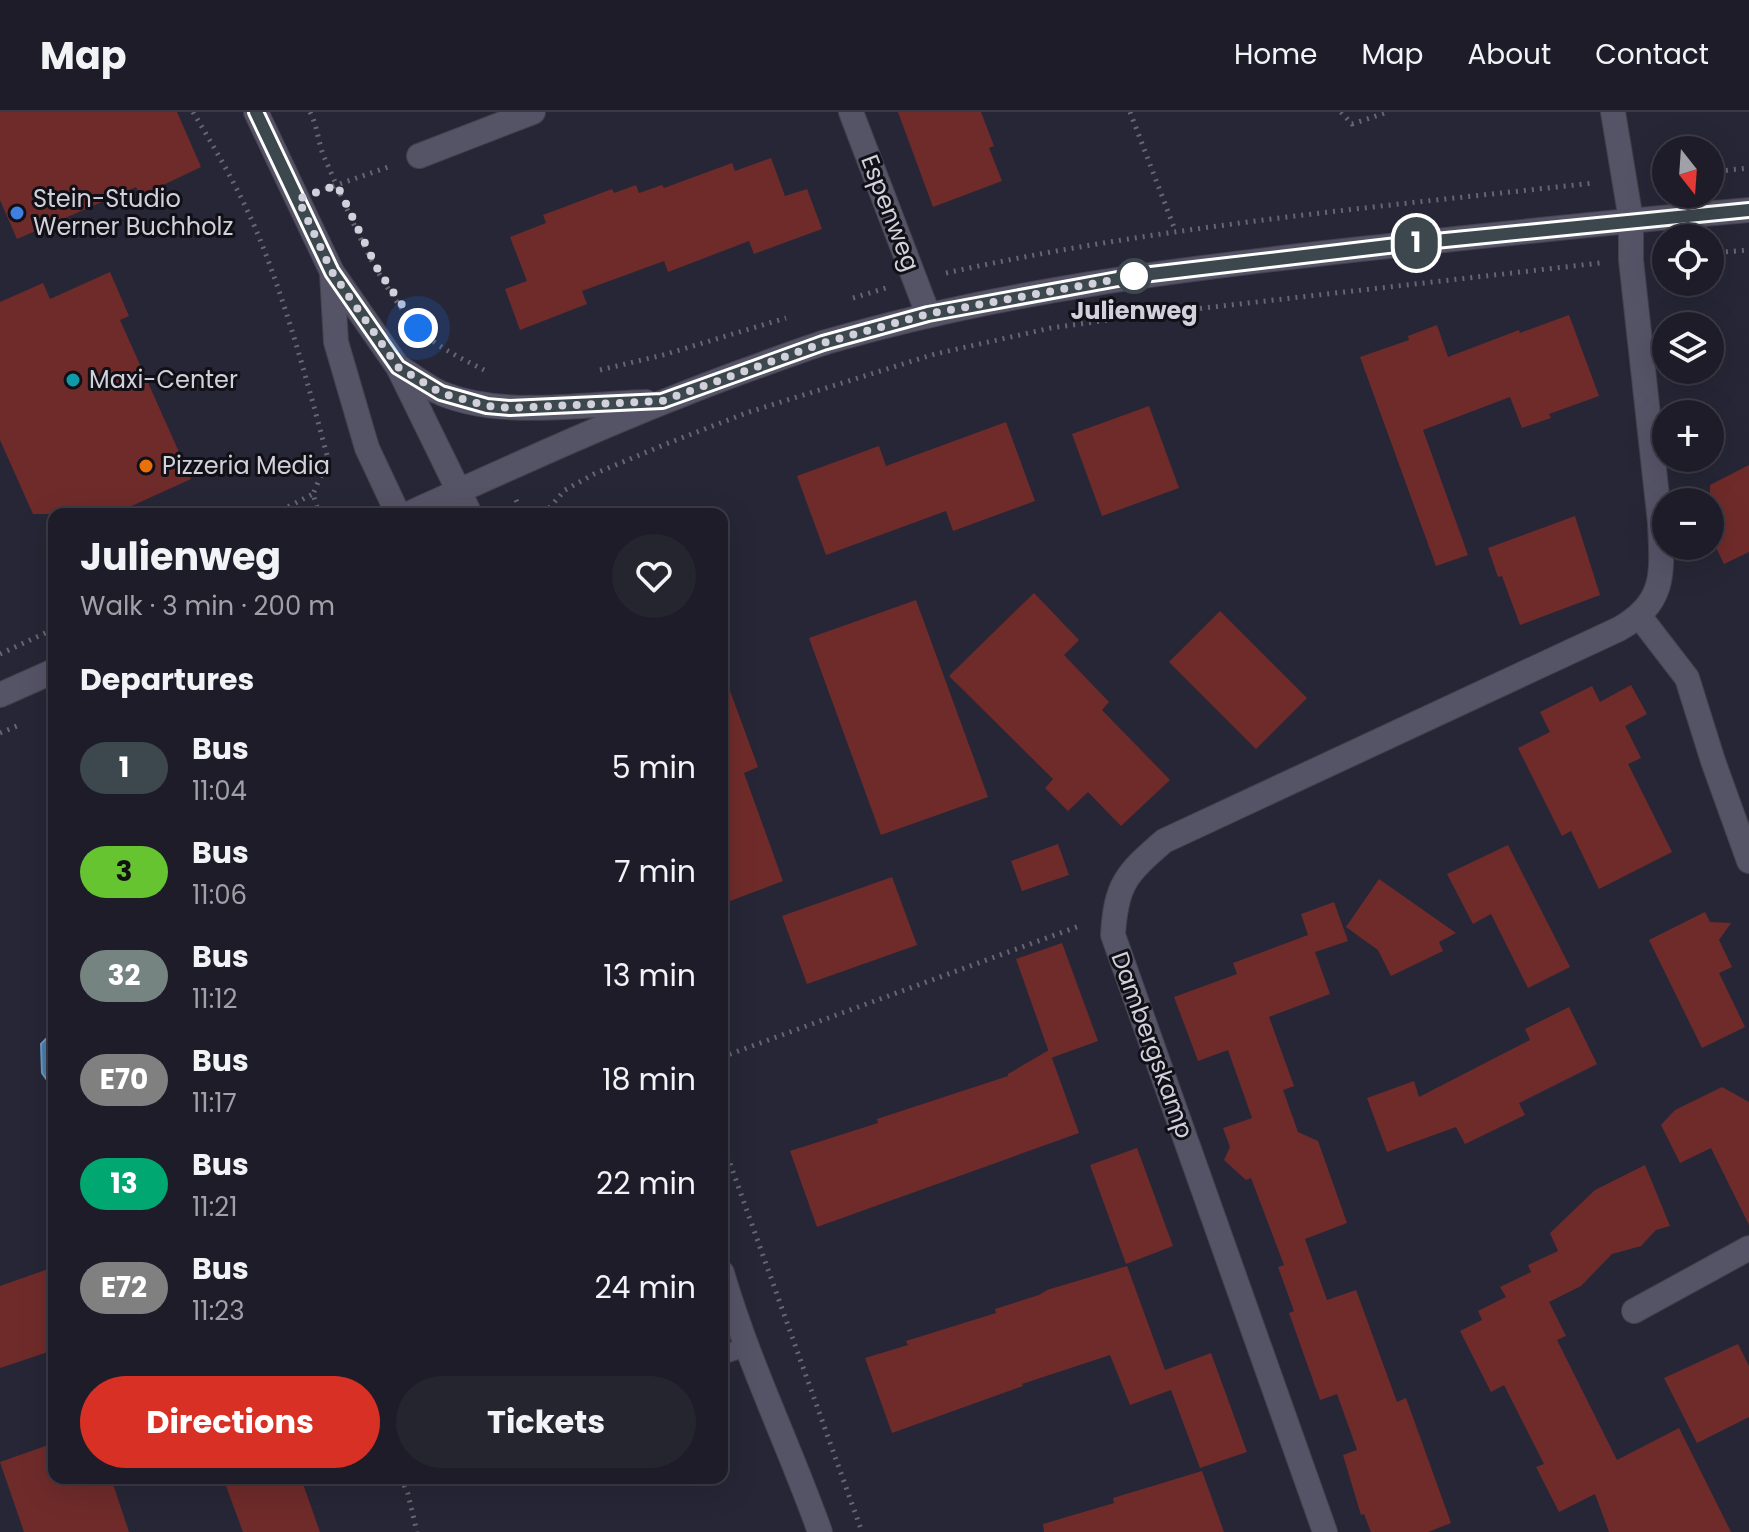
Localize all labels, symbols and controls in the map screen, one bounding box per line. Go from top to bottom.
text: Map [40,29,127,82]
text: Home [1234,35,1317,74]
text: Map [1361,35,1423,74]
text: About [1467,35,1551,74]
text: Contact [1595,35,1709,74]
north arrow [1652,136,1724,208]
map controls [1652,136,1724,560]
street label: Espenweg [853,150,928,276]
place label: Stein-Studio Werner Buchholz [33,182,233,243]
marker: Stein-Studio Werner Buchholz [8,204,26,222]
line badge: 1 [1390,217,1442,269]
text: 1 [1411,223,1421,262]
button: locate [1652,224,1724,296]
marker: Julienweg [1117,259,1151,293]
place label: Julienweg [1070,294,1198,327]
your location [398,308,438,348]
button: layers [1652,312,1724,384]
place label: Maxi-Center [89,363,238,396]
marker: Maxi-Center [64,371,82,389]
button: + [1652,400,1724,472]
place label: Pizzeria Media [162,449,330,482]
marker: Pizzeria Media [137,457,155,475]
button: − [1652,488,1724,560]
text: Julienweg [80,530,281,583]
button: heart [612,534,696,618]
text: Walk · 3 min · 200 m [80,588,335,624]
text: Departures [80,658,254,701]
text: Bus [192,727,249,770]
text: 5 min [612,746,696,789]
text: 1 [119,748,129,787]
text: 11:04 [192,773,247,809]
text: Bus [192,831,249,874]
text: 7 min [614,850,696,893]
text: 3 [116,852,132,891]
text: 11:06 [192,877,247,913]
text: Bus [192,935,249,978]
street label: Dambergskamp [1103,947,1202,1143]
text: 13 min [603,954,696,997]
text: 32 [108,956,140,995]
text: 11:12 [192,981,237,1017]
text: Bus [192,1039,249,1082]
text: 18 min [602,1058,696,1101]
text: E70 [100,1060,148,1099]
text: 11:17 [192,1085,237,1121]
text: Bus [192,1143,249,1186]
text: 22 min [596,1162,696,1205]
text: 13 [110,1164,138,1203]
text: 11:21 [192,1189,237,1225]
text: Bus [192,1247,249,1290]
text: 24 min [594,1266,696,1309]
text: E72 [101,1268,147,1307]
text: 11:23 [192,1293,244,1329]
button: Directions [80,1376,380,1468]
button: Tickets [396,1376,696,1468]

